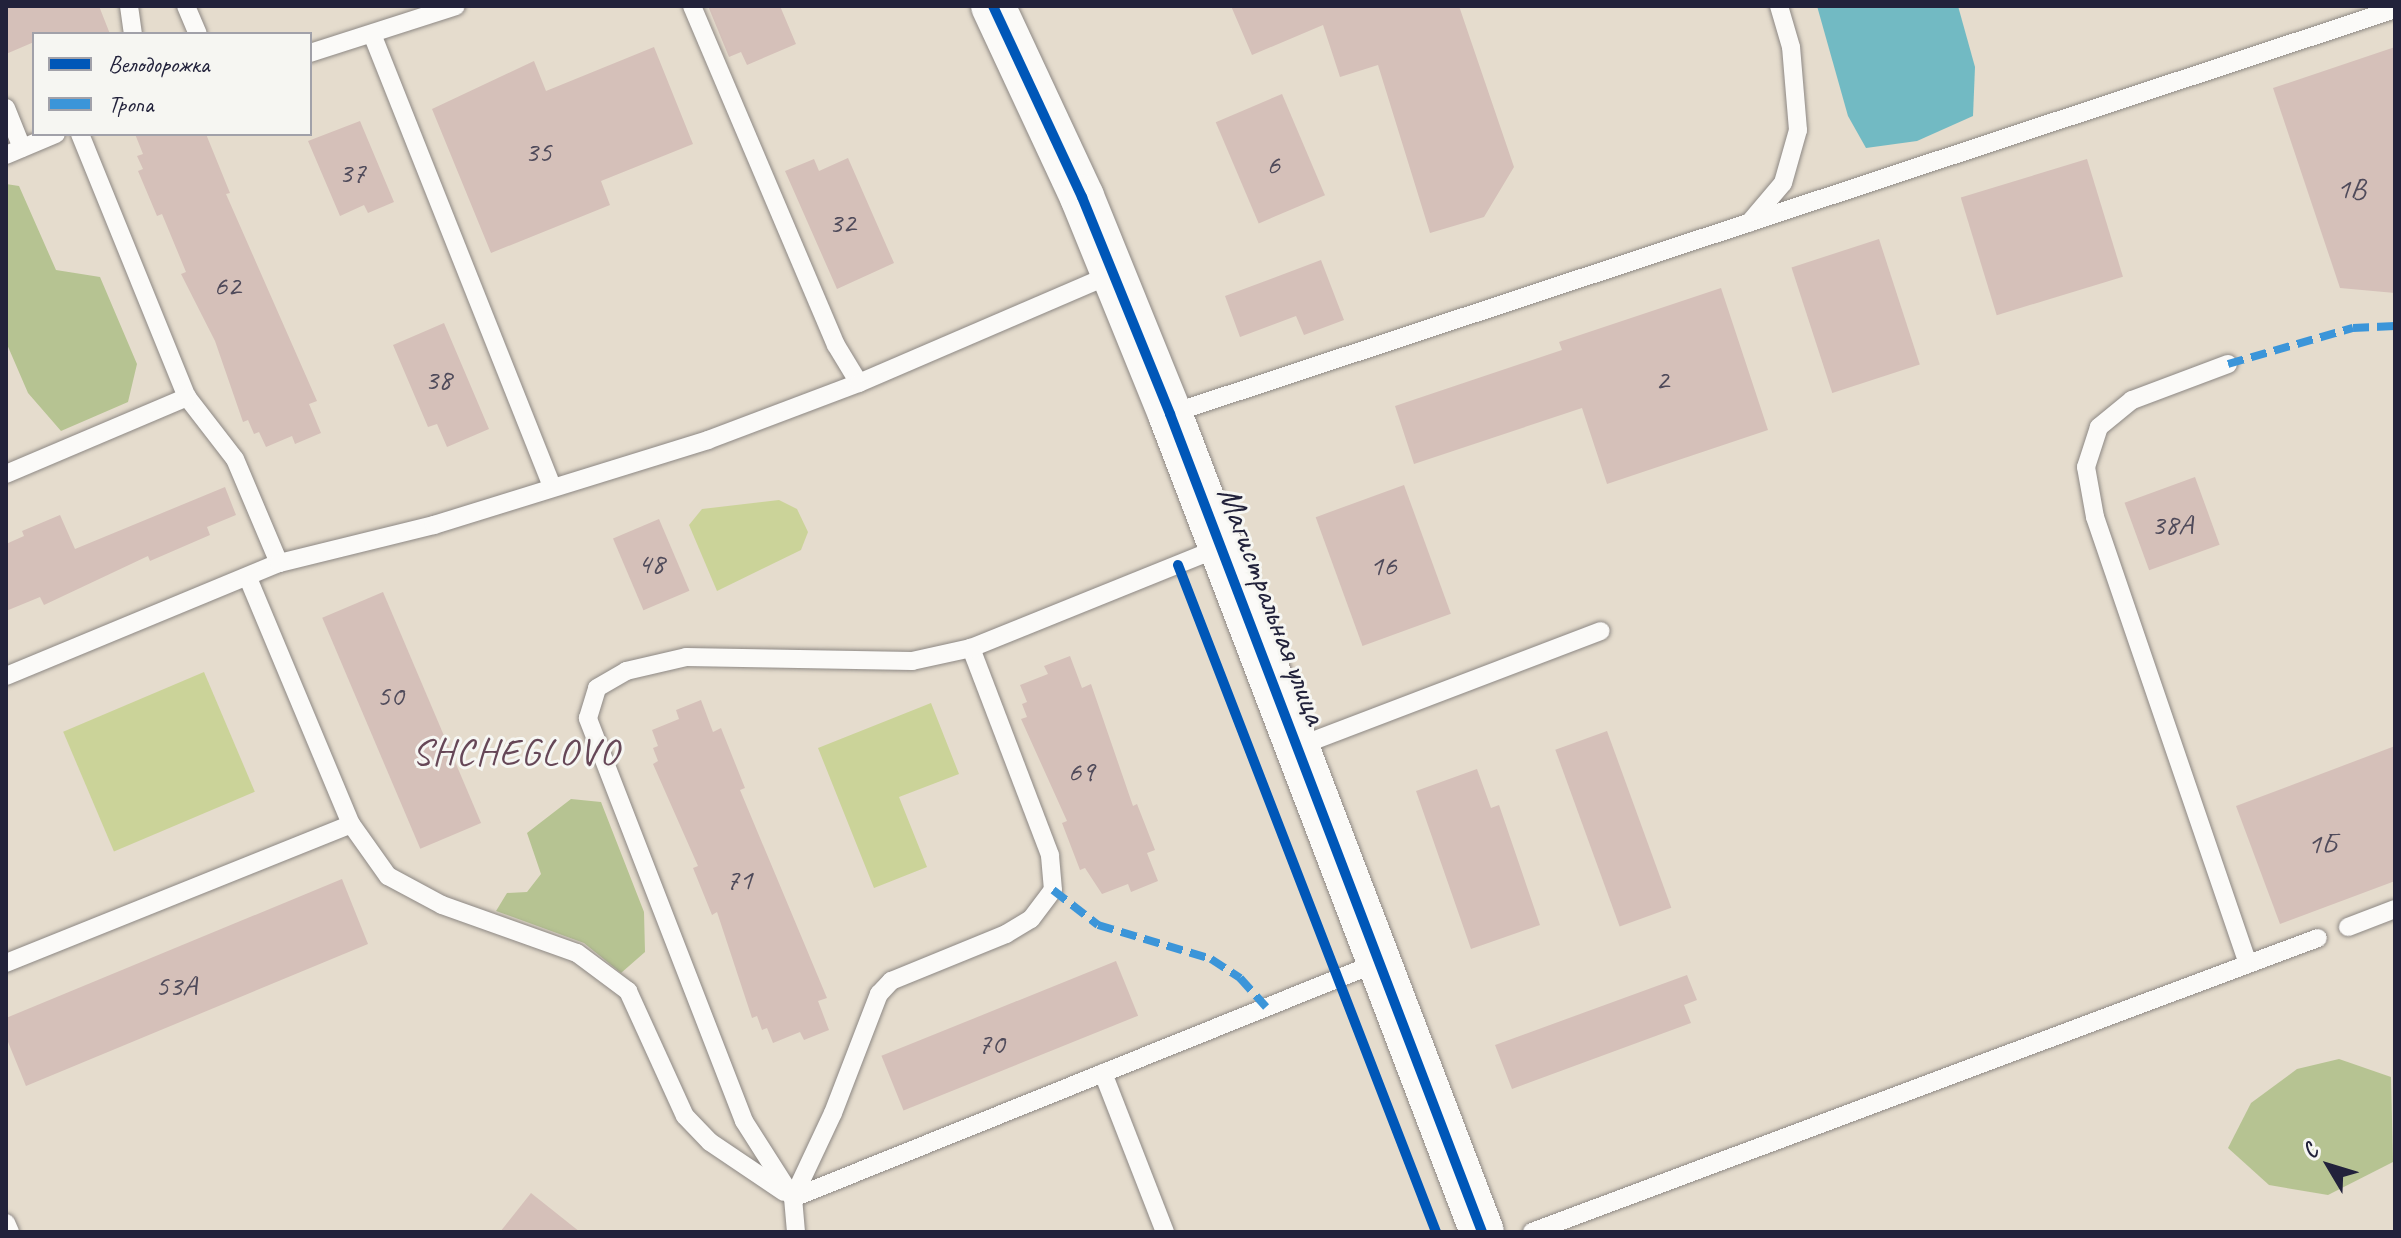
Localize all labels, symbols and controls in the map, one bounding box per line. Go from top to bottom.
legend [32,32,312,136]
text: Велодорожка [108,49,209,79]
text: Тропа [108,89,153,119]
house number: 35 [525,133,551,169]
house number: 6 [1266,146,1280,182]
house number: 37 [339,154,365,190]
house number: 1В [2337,170,2365,206]
house number: 32 [829,204,855,240]
house number: 62 [214,267,240,303]
house number: 38 [425,361,451,397]
house number: 2 [1655,361,1669,397]
street label: Магистральная улица [1208,479,1338,731]
house number: 38А [2151,506,2193,542]
house number: 48 [638,545,664,581]
house number: 16 [1370,547,1396,583]
house number: 50 [377,677,403,713]
district label: SHCHEGLOVO [412,729,620,775]
house number: 69 [1068,753,1094,789]
house number: 1Б [2308,825,2336,861]
house number: 71 [726,861,752,897]
house number: 53А [155,967,197,1003]
house number: 70 [978,1025,1004,1061]
north arrow [2289,1126,2369,1206]
text: С [2296,1138,2324,1164]

